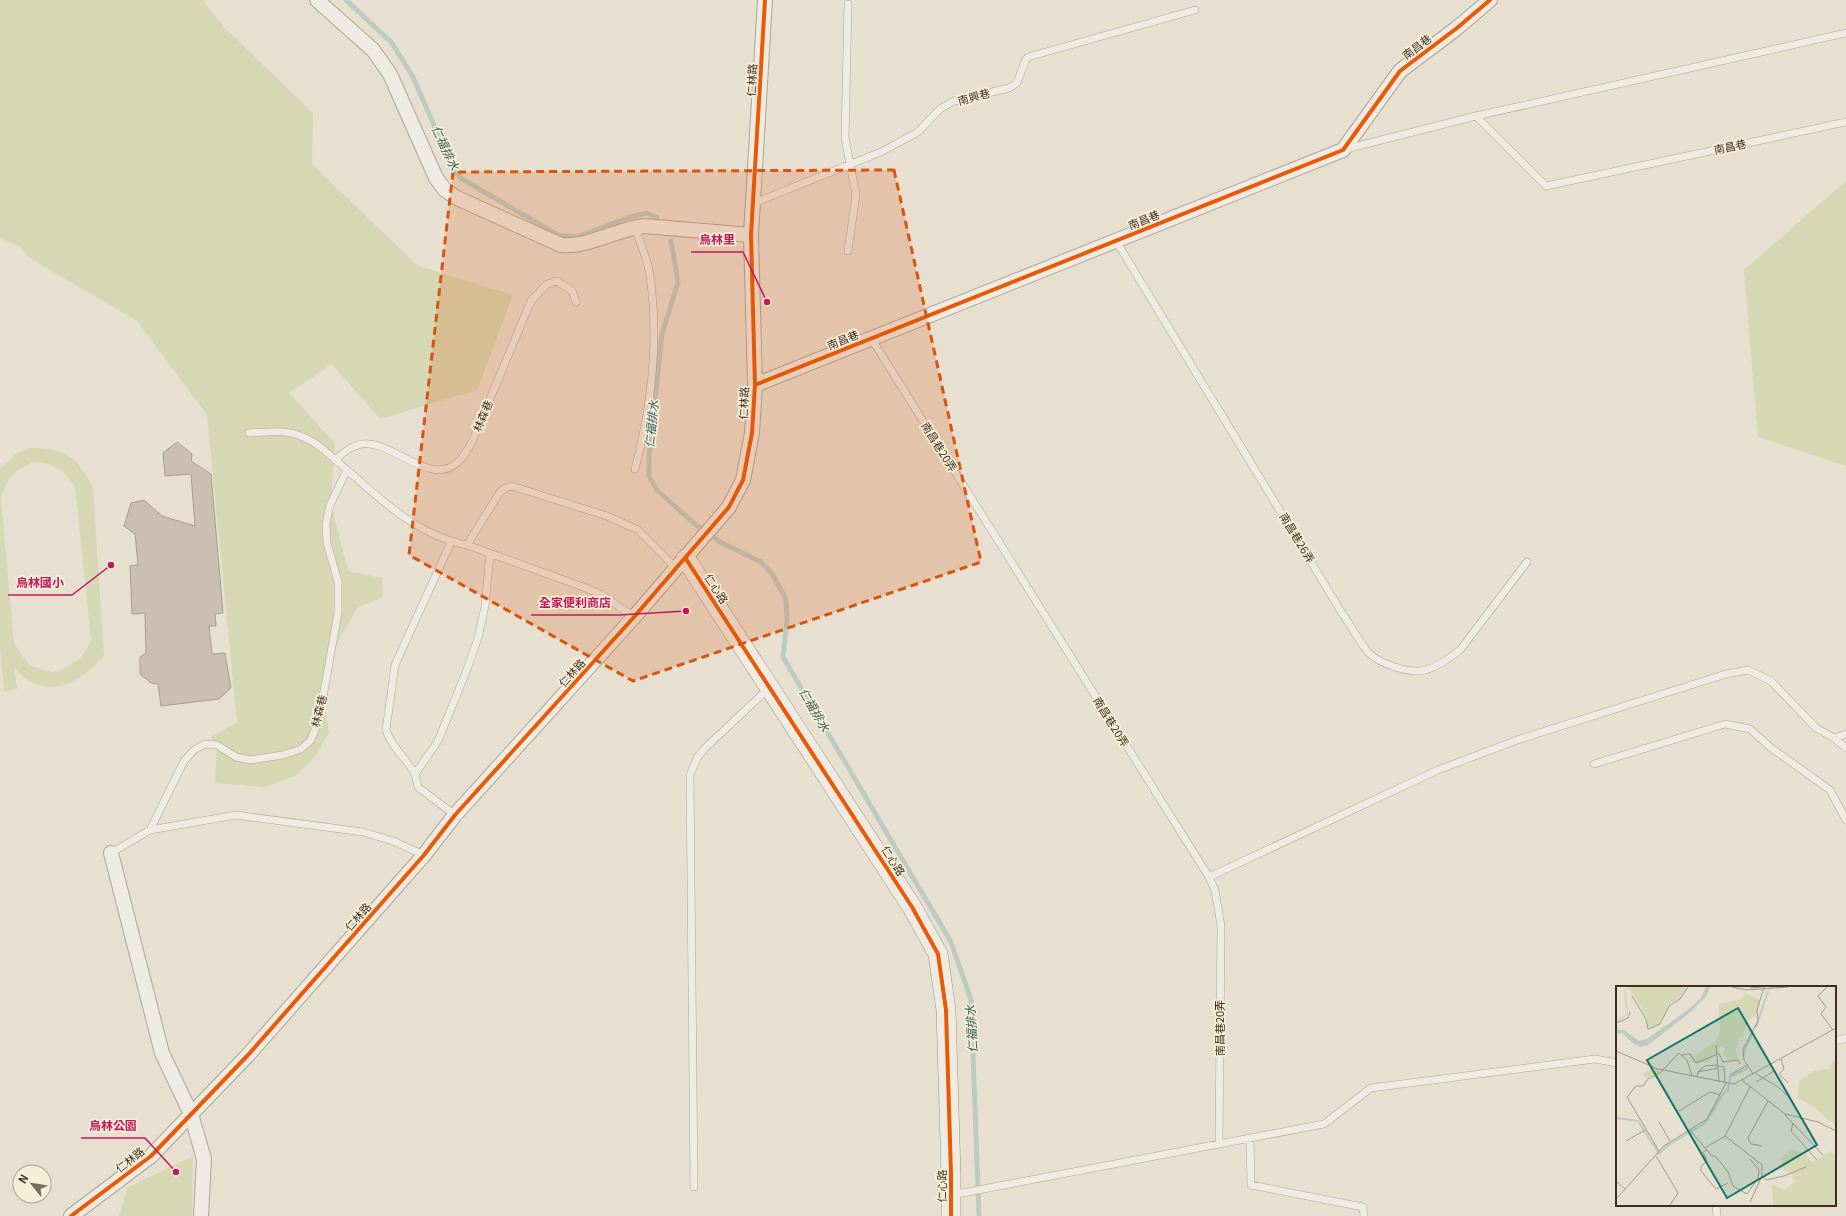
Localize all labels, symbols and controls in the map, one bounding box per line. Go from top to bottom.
street label: 南昌巷 [1398,30,1434,63]
street label: 仁林路 [742,63,760,97]
street label: 南興巷 [956,84,992,108]
water label: 仁福排水 [429,122,465,174]
street label: 南昌巷 [1712,135,1748,157]
street label: 南昌巷 [1125,205,1162,233]
callout: 烏林里 [691,228,743,252]
text: 烏林里 [699,230,735,247]
street label: 南昌巷 [824,325,861,353]
street label: 仁林路 [734,386,752,420]
street label: 林森巷 [468,397,496,434]
water label: 仁福排水 [640,398,662,449]
street label: 南昌巷20弄 [918,418,962,475]
street label: 南昌巷26弄 [1277,509,1319,566]
street label: 仁心路 [701,570,733,607]
callout: 烏林國小 [8,571,72,595]
text: 烏林國小 [16,573,64,590]
callout: 全家便利商店 [531,591,619,615]
text: 全家便利商店 [539,593,611,610]
street label: 仁林路 [554,655,588,690]
water label: 仁福排水 [796,684,835,735]
street label: 林森巷 [306,693,330,729]
street label: 南昌巷20弄 [1090,693,1134,750]
street label: 仁心路 [878,842,910,879]
street label: 仁林路 [340,899,374,934]
inset map [1616,986,1836,1206]
street label: 南昌巷20弄 [1211,1000,1227,1056]
water label: 仁福排水 [961,1004,980,1053]
callout: 烏林公園 [81,1114,145,1138]
text: 烏林公園 [89,1116,137,1133]
street label: 仁林路 [111,1143,147,1176]
north arrow [12,1164,52,1204]
street label: 仁心路 [933,1170,949,1203]
text: N [13,1171,31,1186]

